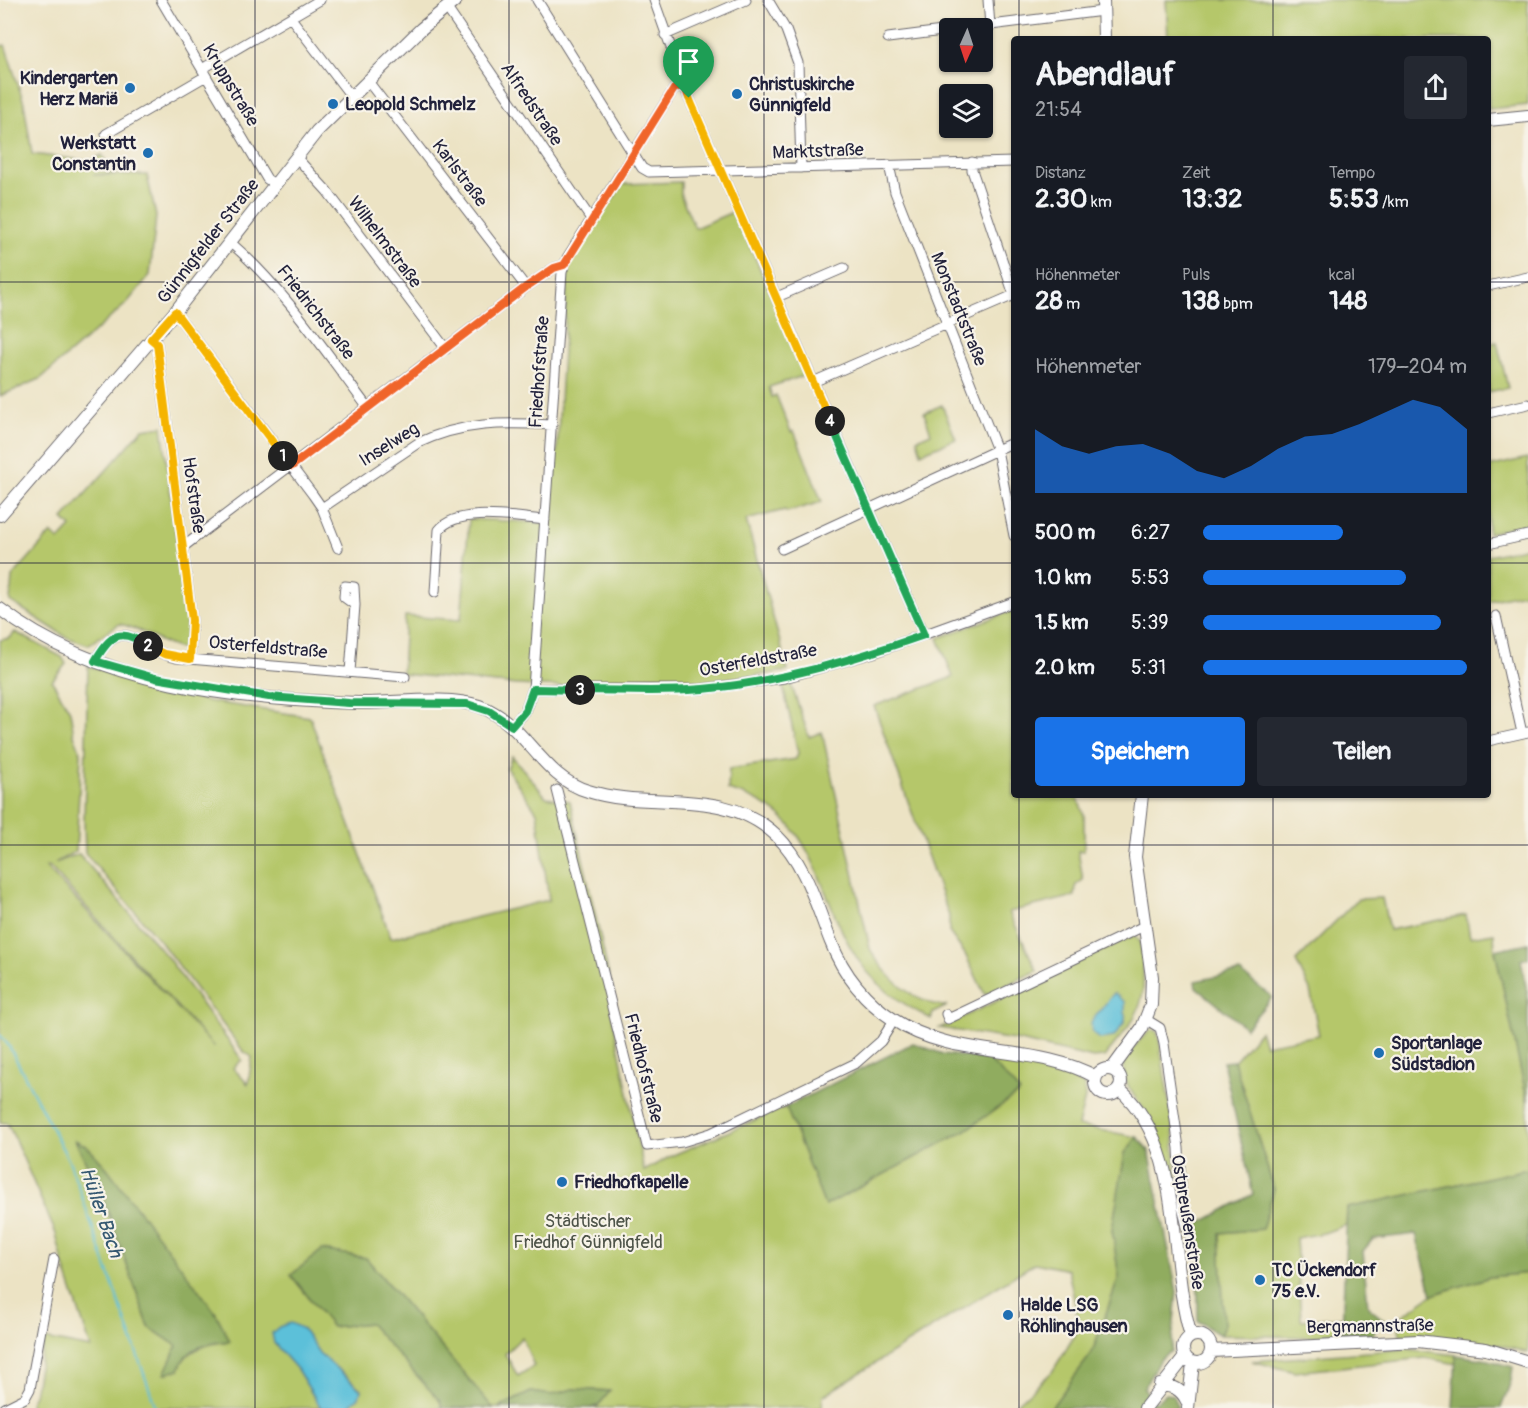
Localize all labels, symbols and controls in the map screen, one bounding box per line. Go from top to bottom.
north arrow [939,18,993,72]
map controls [939,18,993,138]
pin [663,36,714,98]
street label: Kruppstraße [197,40,264,131]
icon: arrive [672,45,705,78]
text: Abendlauf [1035,54,1176,95]
button: share [1404,56,1467,119]
street label: Alfredstraße [495,58,568,151]
place label: Kindergarten Herz Mariä [20,67,118,111]
place label: Christuskirche Günnigfeld [749,73,855,117]
marker: Kindergarten Herz Mariä [123,81,137,95]
button: layers [939,84,993,138]
marker: Christuskirche Günnigfeld [730,87,744,101]
place label: Leopold Schmelz [345,93,476,116]
marker: Leopold Schmelz [326,97,340,111]
text: 21:54 [1035,97,1082,122]
place label: Werkstatt Constantin [52,132,137,176]
street label: Karlstraße [427,135,493,212]
street label: Marktstraße [772,138,864,165]
marker: Werkstatt Constantin [141,146,155,160]
text: Distanz [1035,163,1086,183]
text: Zeit [1182,163,1210,183]
text: Tempo [1329,163,1375,183]
street label: Günnigfelder Straße [152,174,265,309]
text: 2.30 [1035,183,1088,215]
text: 13:32 [1182,183,1243,215]
text: 5:53 [1329,183,1379,215]
street label: Wilhelmstraße [343,192,427,293]
text: km [1088,192,1112,212]
text: /km [1379,192,1409,212]
street label: Monstadtstraße [925,249,992,370]
street label: Friedrichstraße [271,260,360,364]
text: Höhenmeter [1035,265,1120,285]
text: Puls [1182,265,1210,285]
text: kcal [1329,265,1355,285]
text: 28 [1035,285,1063,317]
text: 138 [1182,285,1220,317]
text: 148 [1329,285,1367,317]
text: m [1063,294,1080,314]
text: bpm [1220,294,1253,314]
street label: Friedhofstraße [524,315,555,429]
text: Höhenmeter [1035,354,1141,379]
text: 179–204 m [1368,354,1467,379]
pin: 4 [815,406,845,436]
text: 4 [825,411,835,431]
street label: Inselweg [355,417,423,472]
pin: 1 [268,441,298,471]
text: 1 [280,446,286,466]
street label: Hofstraße [177,455,210,535]
text: 500 m [1035,520,1095,545]
text: 6:27 [1131,520,1170,545]
text: 1.0 km [1035,565,1091,590]
text: 5:53 [1131,565,1169,590]
text: 1.5 km [1035,610,1088,635]
text: 5:39 [1131,610,1169,635]
pin: 2 [133,631,163,661]
street label: Osterfeldstraße [208,631,328,664]
text: 2 [144,636,152,656]
street label: Osterfeldstraße [697,639,819,682]
text: 2.0 km [1035,655,1095,680]
text: 5:31 [1131,655,1166,680]
pin: 3 [565,675,595,705]
text: 3 [576,680,584,700]
button: Speichern [1035,717,1245,786]
button: Teilen [1257,717,1467,786]
street label: Friedhofstraße [619,1011,668,1126]
place label: Sportanlage Südstadion [1391,1032,1483,1076]
marker: Sportanlage Südstadion [1372,1046,1386,1060]
street label: Ostpreußenstraße [1165,1153,1210,1291]
water label: Hüller Bach [74,1164,129,1262]
place label: Friedhofkapelle [574,1171,689,1194]
marker: Friedhofkapelle [555,1175,569,1189]
park label: Städtischer Friedhof Günnigfeld [513,1210,663,1254]
place label: TC Ückendorf 75 e.V. [1271,1259,1377,1303]
marker: TC Ückendorf 75 e.V. [1253,1273,1267,1287]
place label: Halde LSG Röhlinghausen [1020,1294,1128,1338]
marker: Halde LSG Röhlinghausen [1001,1308,1015,1322]
street label: Bergmannstraße [1306,1314,1434,1339]

